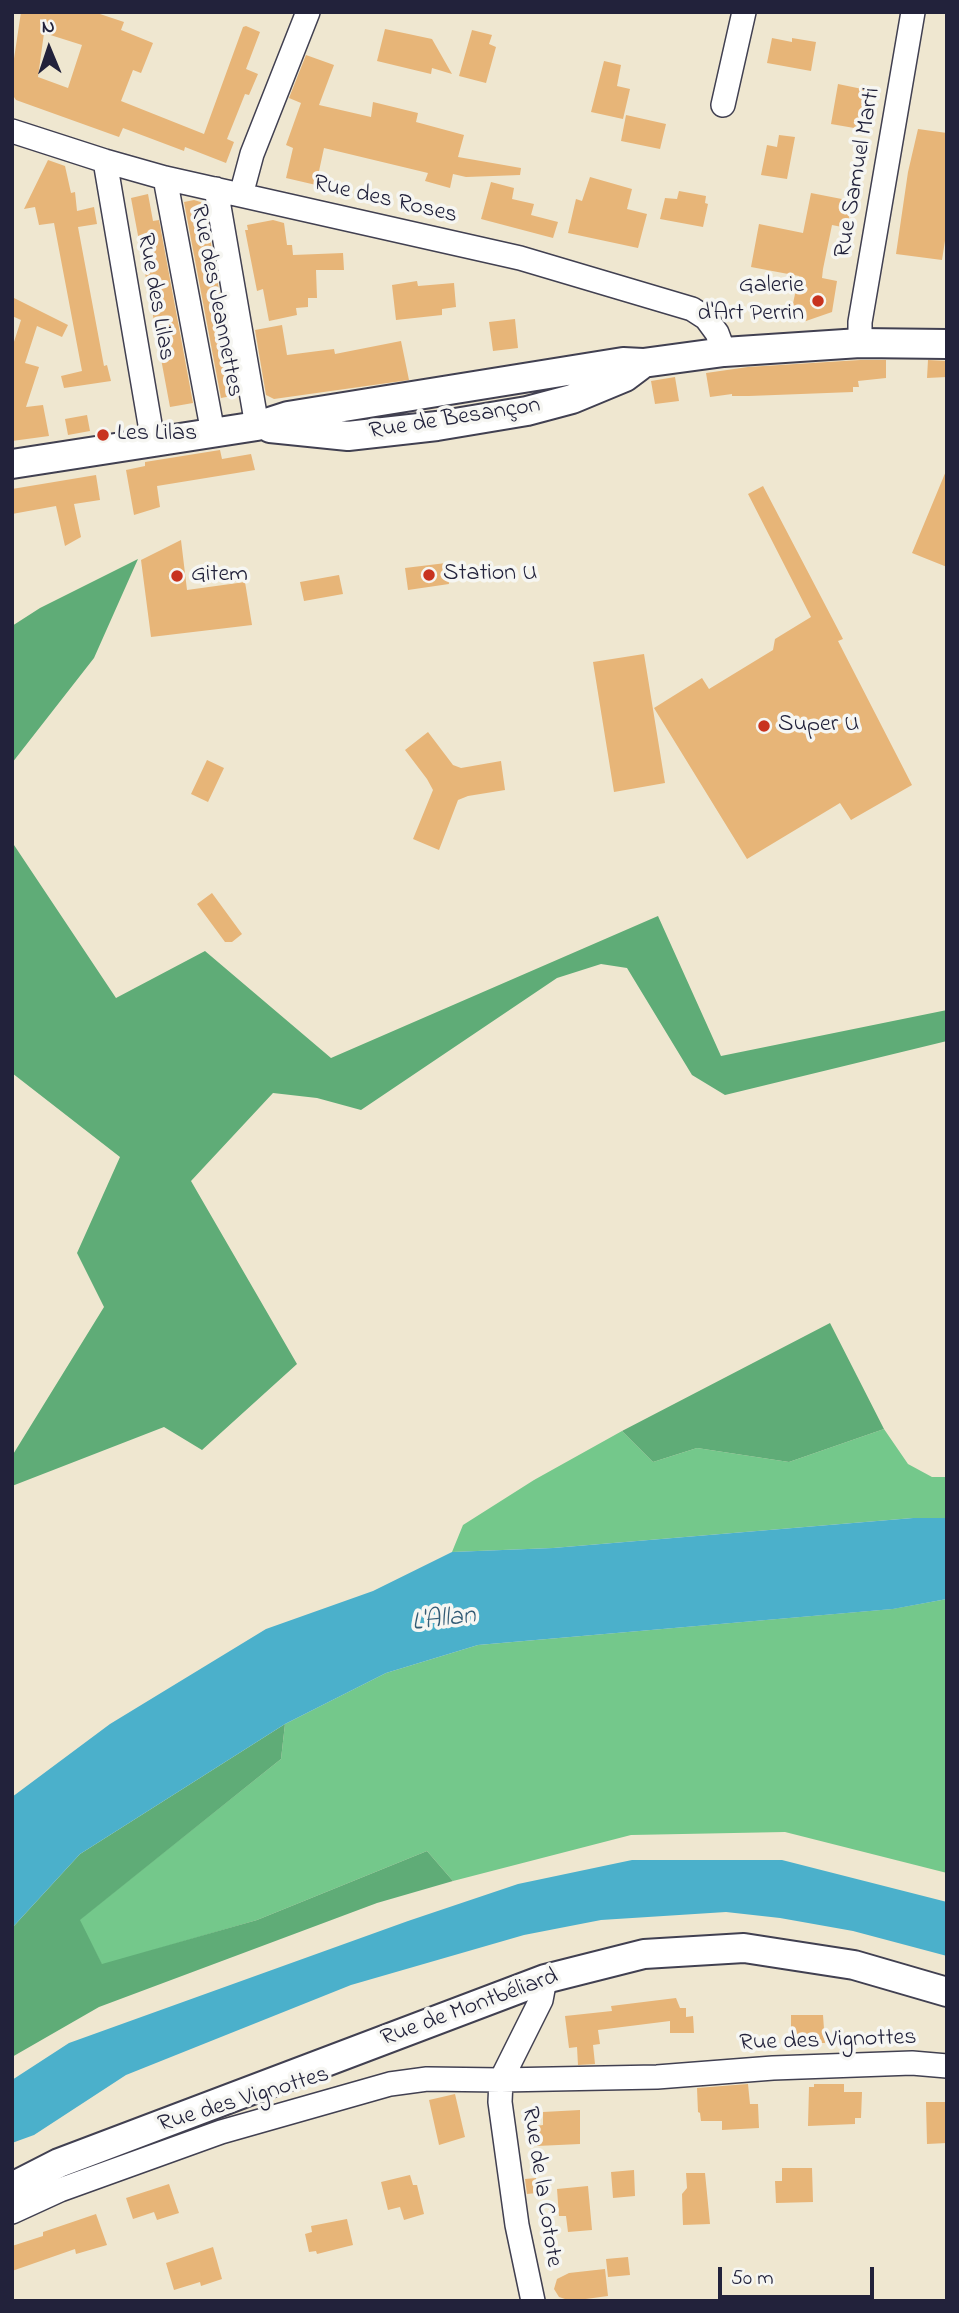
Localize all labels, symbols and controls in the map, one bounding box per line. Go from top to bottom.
north arrow [14,14,84,84]
text: N [41,14,55,41]
street label: Rue Samuel Marti [830,86,888,260]
street label: Rue des Roses [310,170,460,232]
street label: Rue des Jeannettes [182,203,248,399]
street label: Rue des Lilas [129,231,179,363]
place label: Galerie d'Art Perrin [697,273,804,329]
marker: Galerie d'Art Perrin [810,293,826,309]
street label: Rue de Besançon [367,392,543,448]
place label: Les Lilas [117,421,197,449]
marker: Les Lilas [95,427,111,443]
place label: Station U [443,561,537,589]
place label: Gitem [191,562,248,590]
marker: Station U [421,567,437,583]
marker: Gitem [169,568,185,584]
place label: Super U [778,712,859,740]
marker: Super U [756,718,772,734]
water label: L'Allan [410,1602,478,1640]
street label: Rue de Montbéliard [377,1964,563,2054]
street label: Rue des Vignottes [739,2025,917,2059]
street label: Rue des Vignottes [155,2061,333,2141]
street label: Rue de la Cotote [513,2105,567,2269]
scale bar [721,2254,877,2298]
text: 50 m [731,2264,774,2294]

